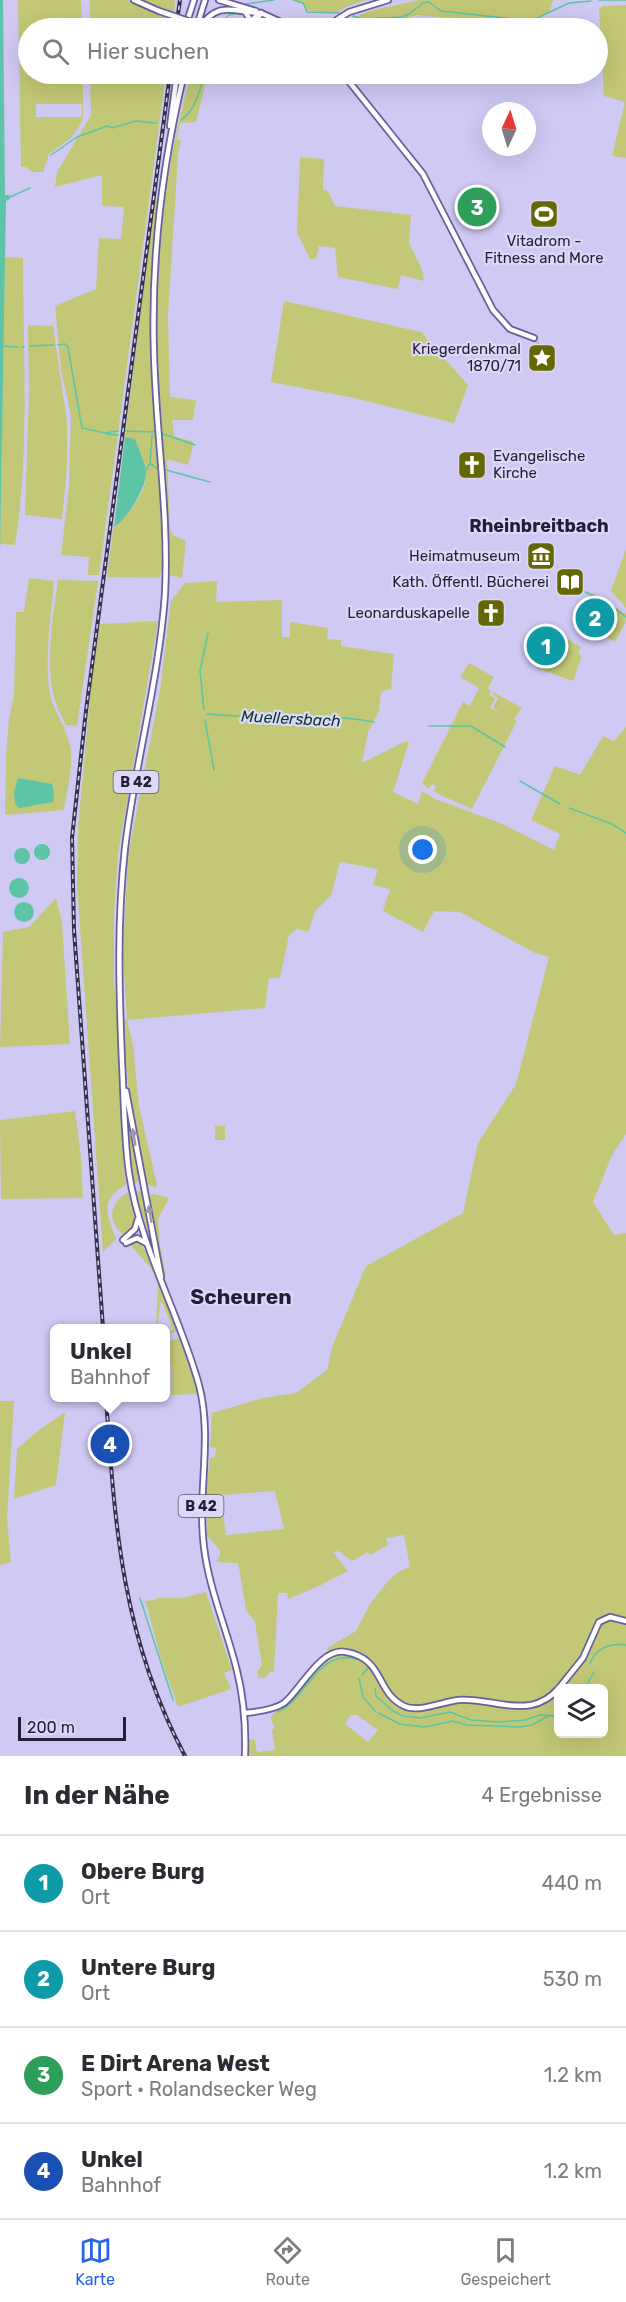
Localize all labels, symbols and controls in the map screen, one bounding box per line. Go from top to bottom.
search box [18,18,608,84]
icon: search [39,35,72,68]
text: Hier suchen [87,38,209,65]
north arrow [482,102,536,156]
pin: 3 [458,184,496,230]
sports icon: Vitadrom - Fitness and More [528,198,560,230]
place label: Vitadrom - Fitness and More [484,232,604,267]
place label: Kriegerdenkmal 1870/71 [412,340,521,375]
place icon: Kriegerdenkmal 1870/71 [526,342,558,374]
place label: Evangelische Kirche [493,447,585,482]
church icon: Evangelische Kirche [456,449,488,481]
district label: Rheinbreitbach [469,515,609,537]
museum icon: Heimatmuseum [525,540,557,572]
place label: Heimatmuseum [409,547,520,565]
library icon: Kath. Öffentl. Bücherei [554,566,586,598]
place label: Kath. Öffentl. Bücherei [392,573,549,591]
pin: 2 [576,596,614,640]
church icon: Leonarduskapelle [475,597,507,629]
place label: Leonarduskapelle [347,604,470,622]
pin: 1 [526,624,566,668]
water label: Muellersbach [241,706,341,731]
road number: B 42 [114,771,158,793]
your location [408,835,437,864]
one-way arrow [129,1127,138,1146]
one-way arrow [145,1204,154,1223]
district label: Scheuren [190,1284,292,1309]
popup [50,1324,170,1402]
text: Unkel [70,1338,132,1365]
text: Bahnhof [70,1365,150,1389]
pin: 4 [90,1422,130,1466]
road number: B 42 [178,1495,224,1517]
map controls [554,1684,608,1738]
button: layers [554,1684,608,1738]
scale bar [18,1714,126,1742]
text: 200 m [27,1718,75,1737]
text: In der Nähe [24,1780,170,1811]
text: 4 Ergebnisse [482,1783,602,1807]
text: Obere Burg [81,1858,205,1885]
text: 1 [39,1871,48,1895]
text: 440 m [542,1871,602,1895]
text: Ort [81,1885,110,1909]
text: Untere Burg [81,1954,215,1981]
text: 2 [37,1967,50,1991]
text: 530 m [543,1967,602,1991]
text: Ort [81,1981,110,2005]
text: E Dirt Arena West [81,2050,270,2077]
text: 3 [37,2063,50,2087]
text: 1.2 km [544,2063,602,2087]
text: Sport · Rolandsecker Weg [81,2077,317,2101]
text: Unkel [81,2146,143,2173]
text: 4 [37,2159,50,2183]
text: 1.2 km [544,2159,602,2183]
text: Bahnhof [81,2173,161,2197]
tab: Karte [75,2234,115,2289]
tab: Route [265,2234,310,2289]
tab: Gespeichert [460,2234,551,2289]

